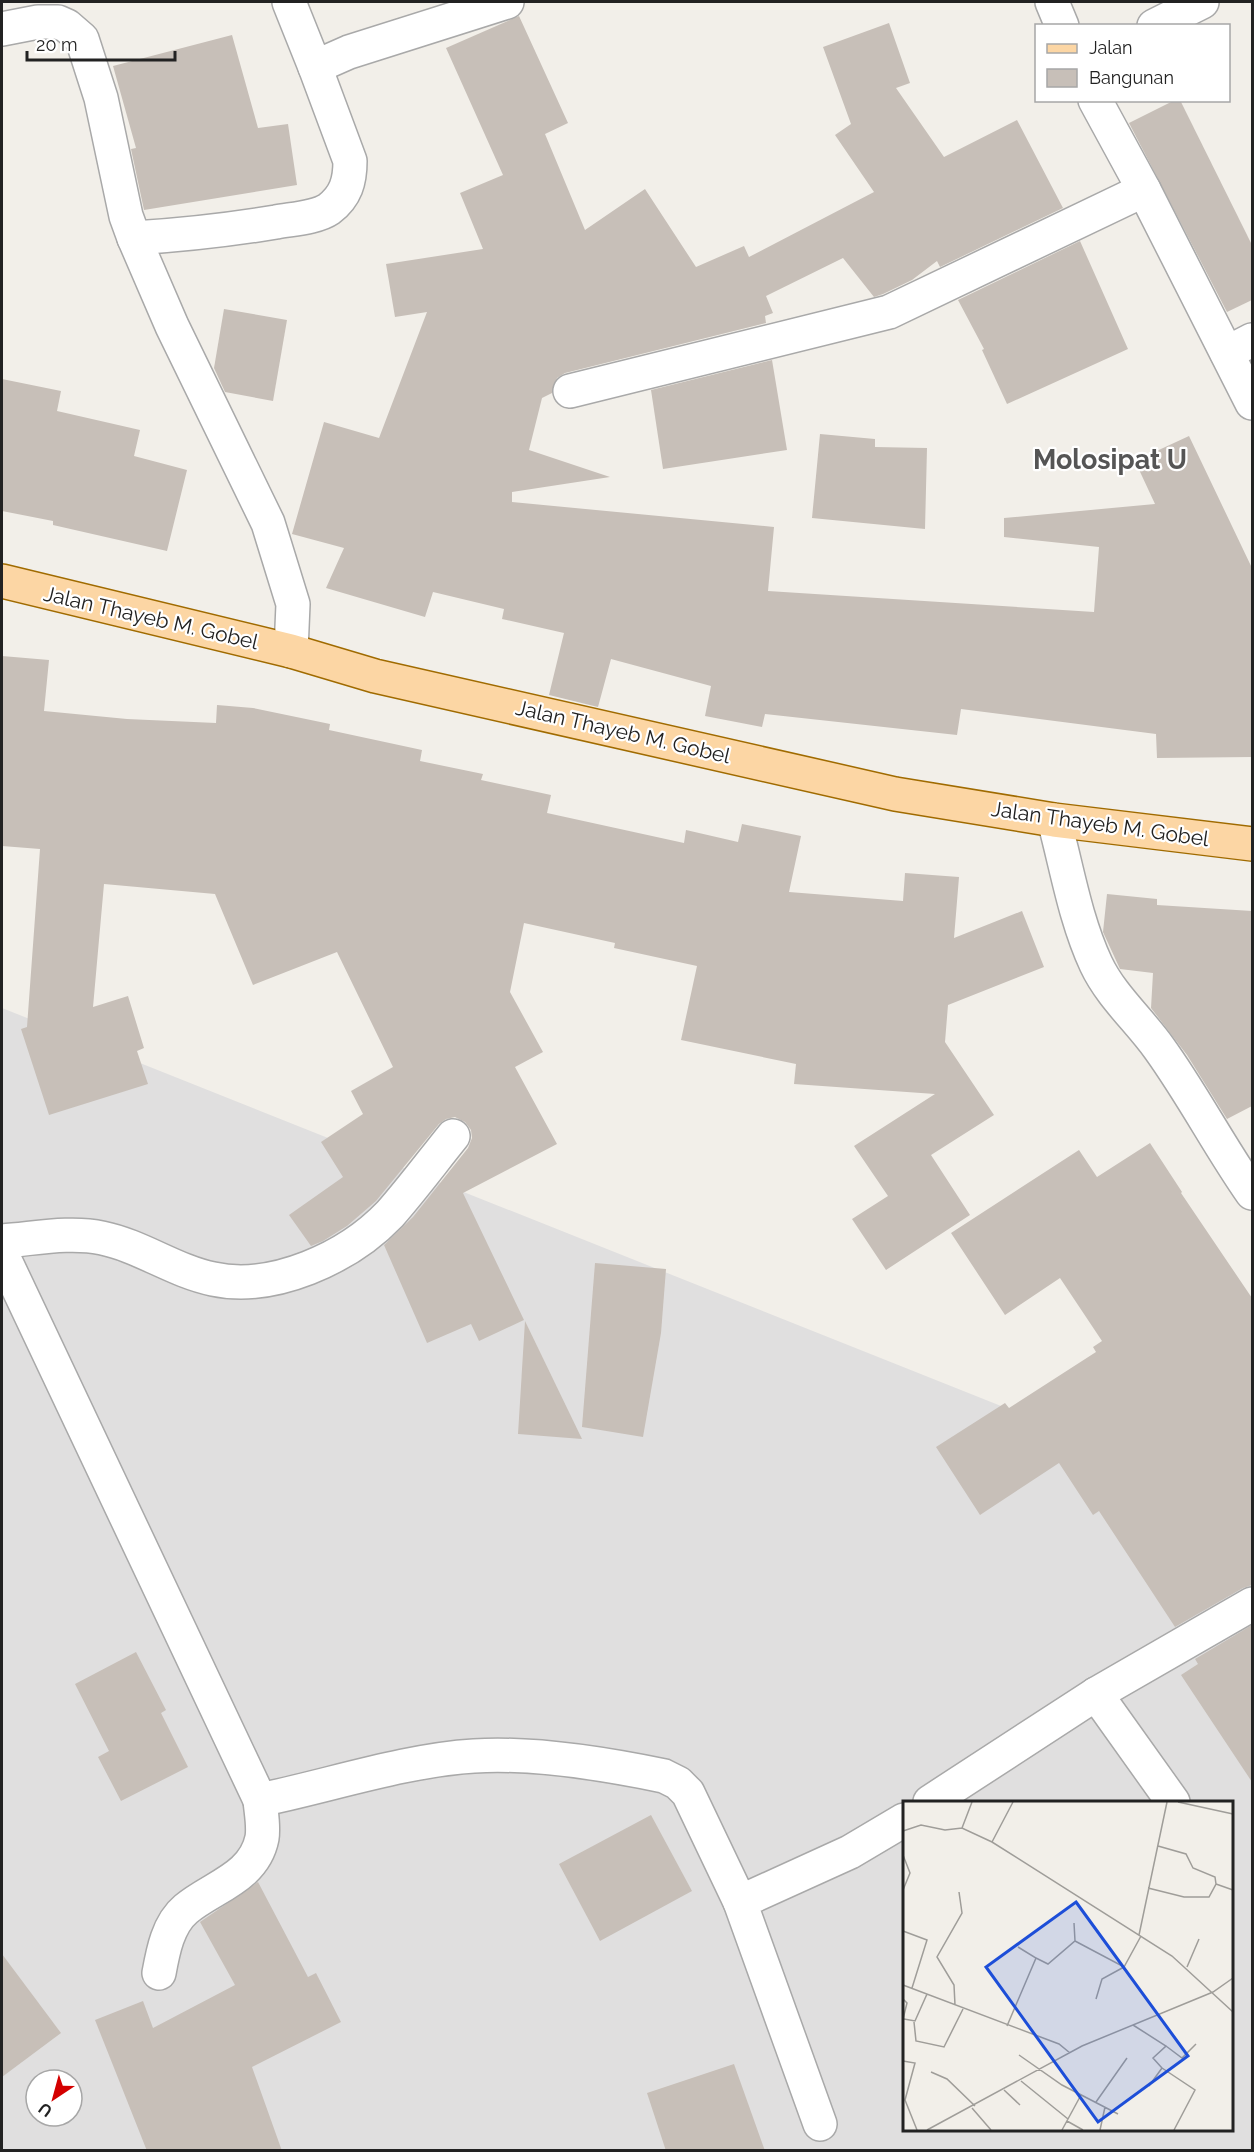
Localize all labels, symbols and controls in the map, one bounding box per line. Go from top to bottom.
scale bar [27,24,176,62]
legend [1035,24,1230,102]
text: 20 m [36,34,78,55]
text: Jalan [1089,37,1133,58]
text: Bangunan [1089,67,1174,88]
district label: Molosipat U [1033,444,1187,475]
street label: Jalan Thayeb M. Gobel [41,581,261,654]
street label: Jalan Thayeb M. Gobel [513,695,733,768]
street label: Jalan Thayeb M. Gobel [990,796,1211,851]
inset map [903,1801,1233,2131]
north arrow [24,2068,84,2128]
text: U [35,2099,56,2121]

